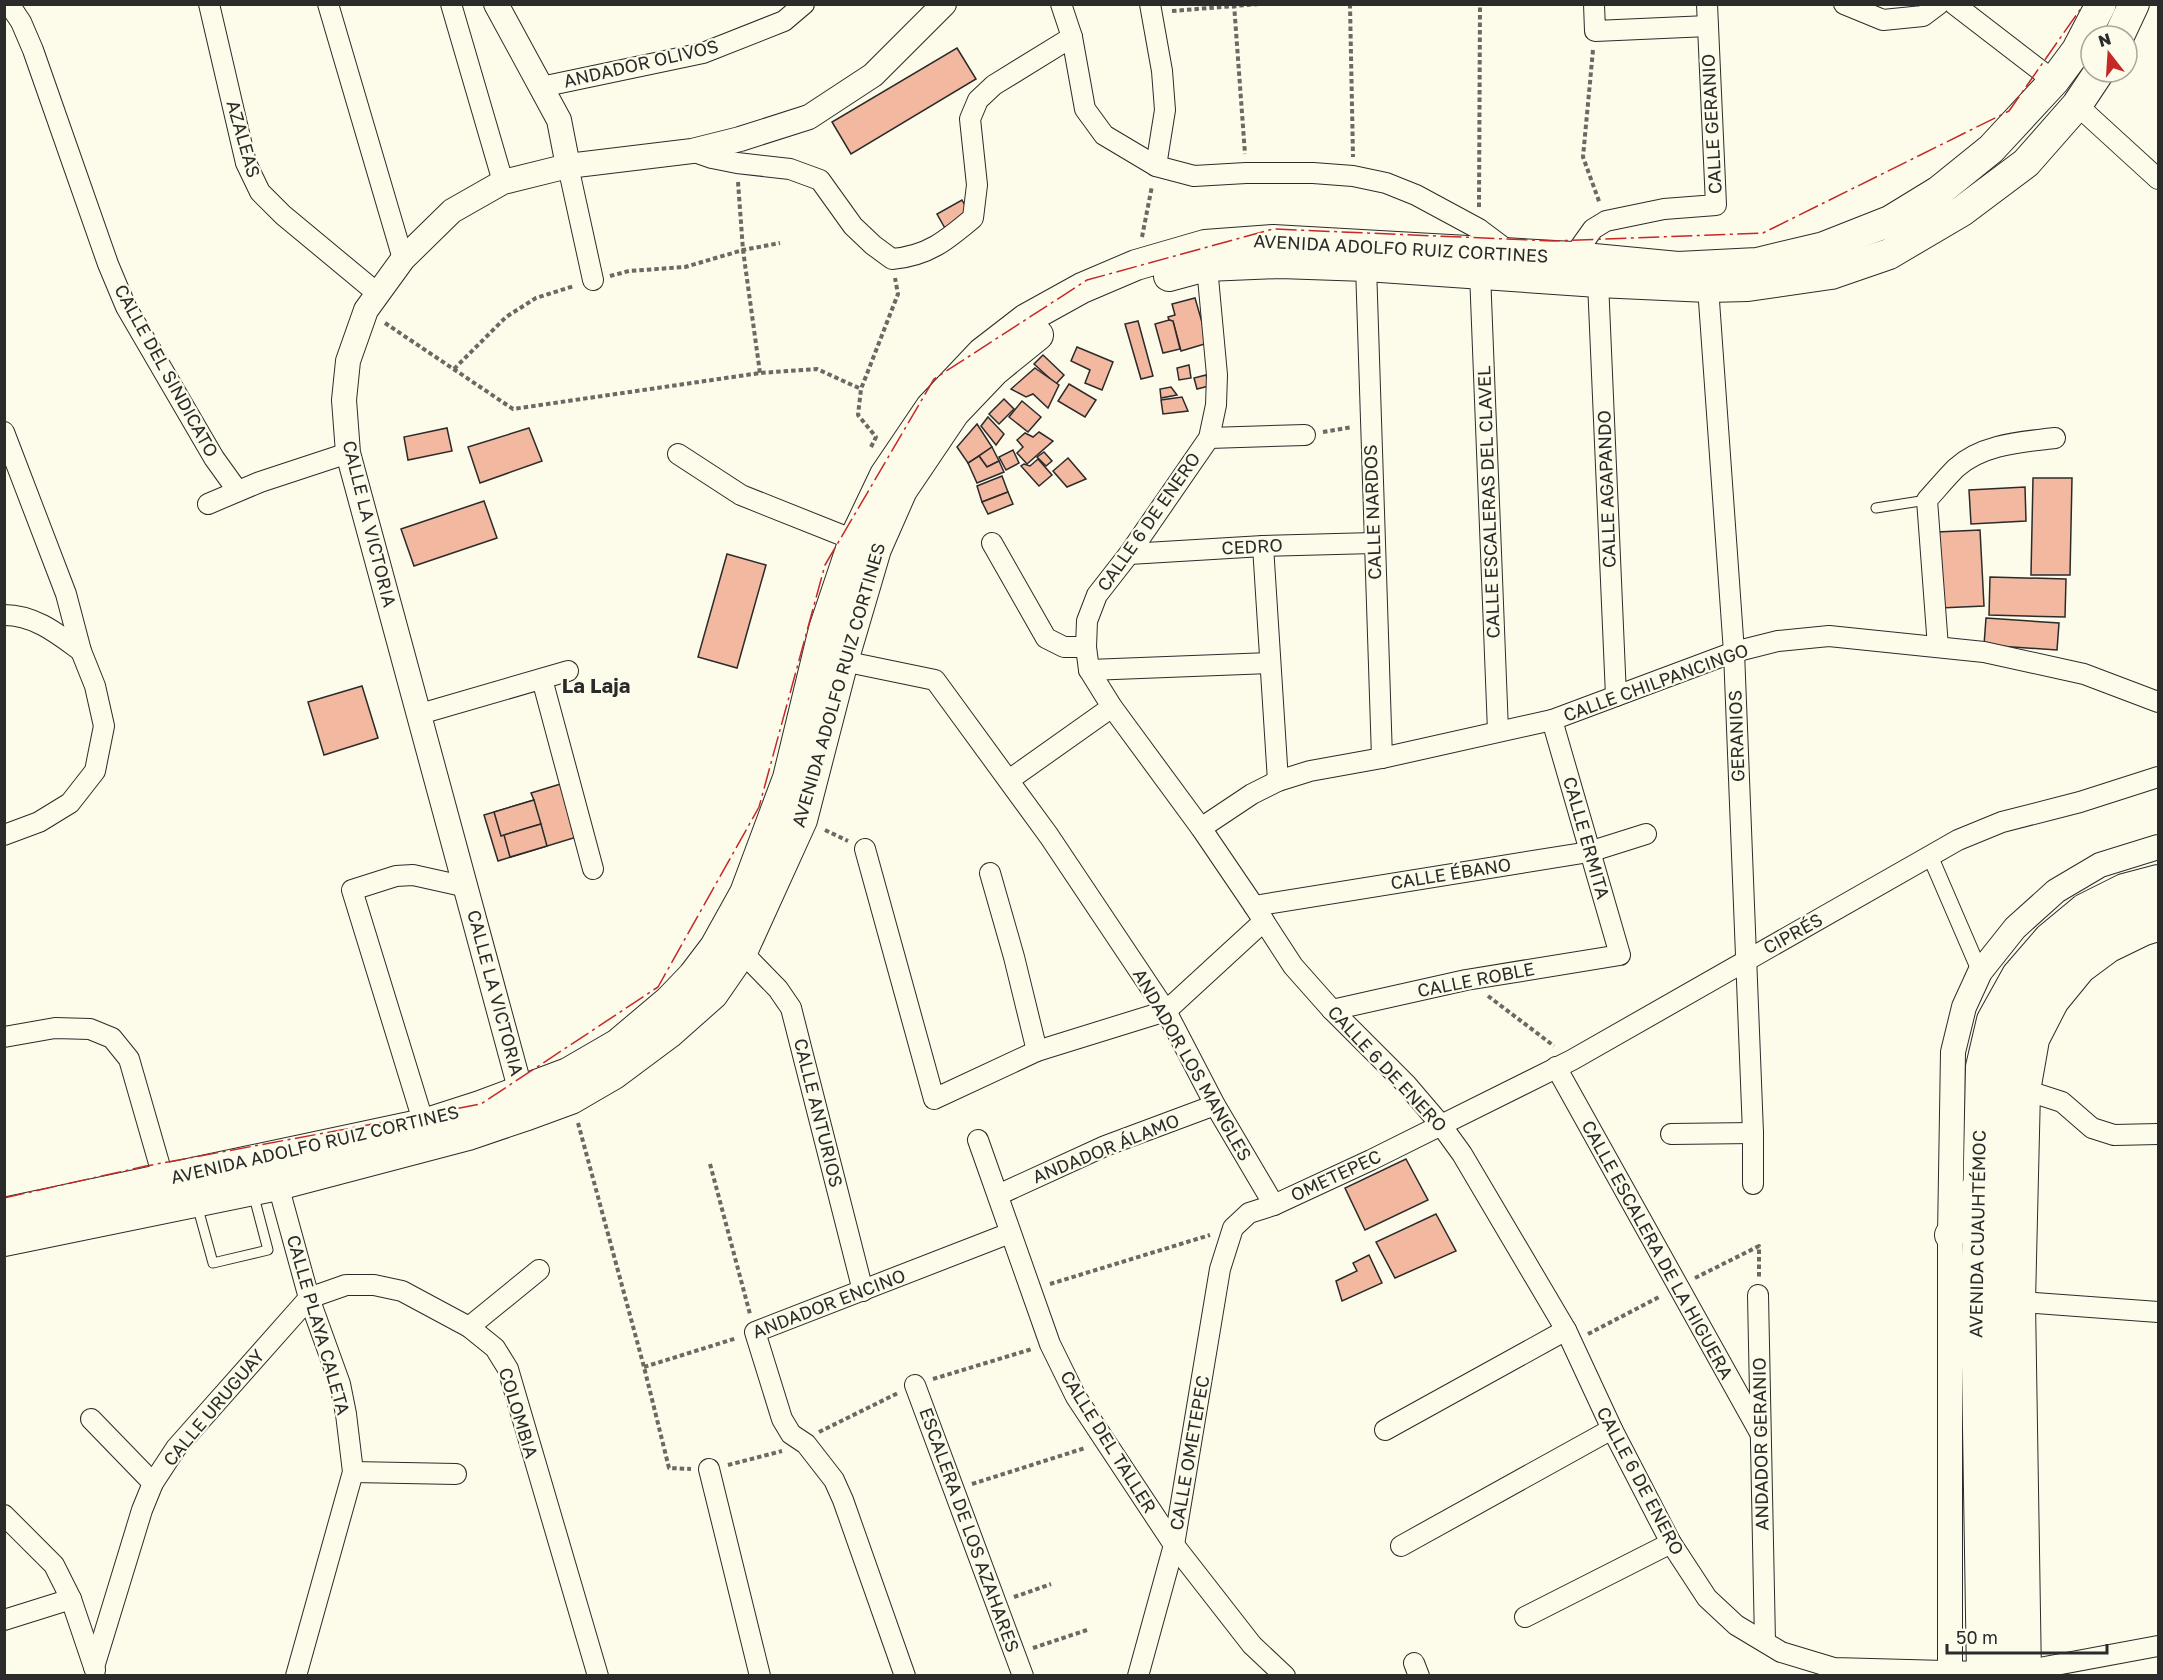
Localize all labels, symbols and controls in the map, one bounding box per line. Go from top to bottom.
north arrow [2079,24,2139,84]
text: N [2096,28,2113,51]
street label: ANDADOR OLIVOS [561,34,720,92]
street label: CALLE GERANIO [1696,53,1726,195]
street label: AZALEAS [222,97,266,180]
street label: AVENIDA ADOLFO RUIZ CORTINES [1253,229,1549,267]
street label: CALLE DEL SINDICATO [110,280,224,461]
street label: CALLE ESCALERAS DEL CLAVEL [1472,365,1504,639]
street label: CALLE AGAPANDO [1592,410,1620,568]
street label: CALLE LA VICTORIA [339,438,401,609]
street label: CALLE NARDOS [1359,444,1385,580]
street label: CALLE 6 DE ENERO [1092,448,1204,595]
street label: CEDRO [1221,533,1283,559]
street label: AVENIDA ADOLFO RUIZ CORTINES [787,540,889,830]
street label: CALLE CHILPANCINGO [1560,638,1751,726]
district label: La Laja [562,673,630,697]
street label: GERANIOS [1723,690,1749,782]
street label: CALLE ERMITA [1559,774,1615,901]
street label: CALLE ÉBANO [1389,853,1513,893]
street label: CALLE LA VICTORIA [463,907,529,1078]
street label: CIPRÉS [1759,908,1826,958]
street label: CALLE ROBLE [1415,957,1536,1001]
street label: ANDADOR LOS MANGLES [1129,964,1257,1165]
street label: CALLE 6 DE ENERO [1324,1001,1452,1136]
street label: CALLE ANTURIOS [790,1036,848,1190]
street label: AVENIDA ADOLFO RUIZ CORTINES [169,1100,461,1188]
street label: ANDADOR ÁLAMO [1029,1109,1182,1188]
street label: CALLE ESCALERA DE LA HIGUERA [1577,1116,1738,1383]
street label: AVENIDA CUAUHTÉMOC [1964,1130,1990,1338]
street label: OMETEPEC [1287,1145,1384,1206]
street label: CALLE PLAYA CALETA [283,1232,355,1417]
street label: ANDADOR ENCINO [749,1264,908,1342]
street label: CALLE URUGUAY [158,1344,269,1470]
street label: ANDADOR GERANIO [1747,1357,1773,1531]
street label: COLOMBIA [495,1365,543,1461]
street label: CALLE DEL TALLER [1056,1366,1162,1517]
street label: CALLE OMETEPEC [1165,1374,1213,1532]
street label: CALLE 6 DE ENERO [1593,1403,1689,1558]
street label: ESCALERA DE LOS AZAHARES [915,1404,1025,1655]
scale bar [1947,1617,2108,1655]
text: 50 m [1956,1626,1998,1648]

